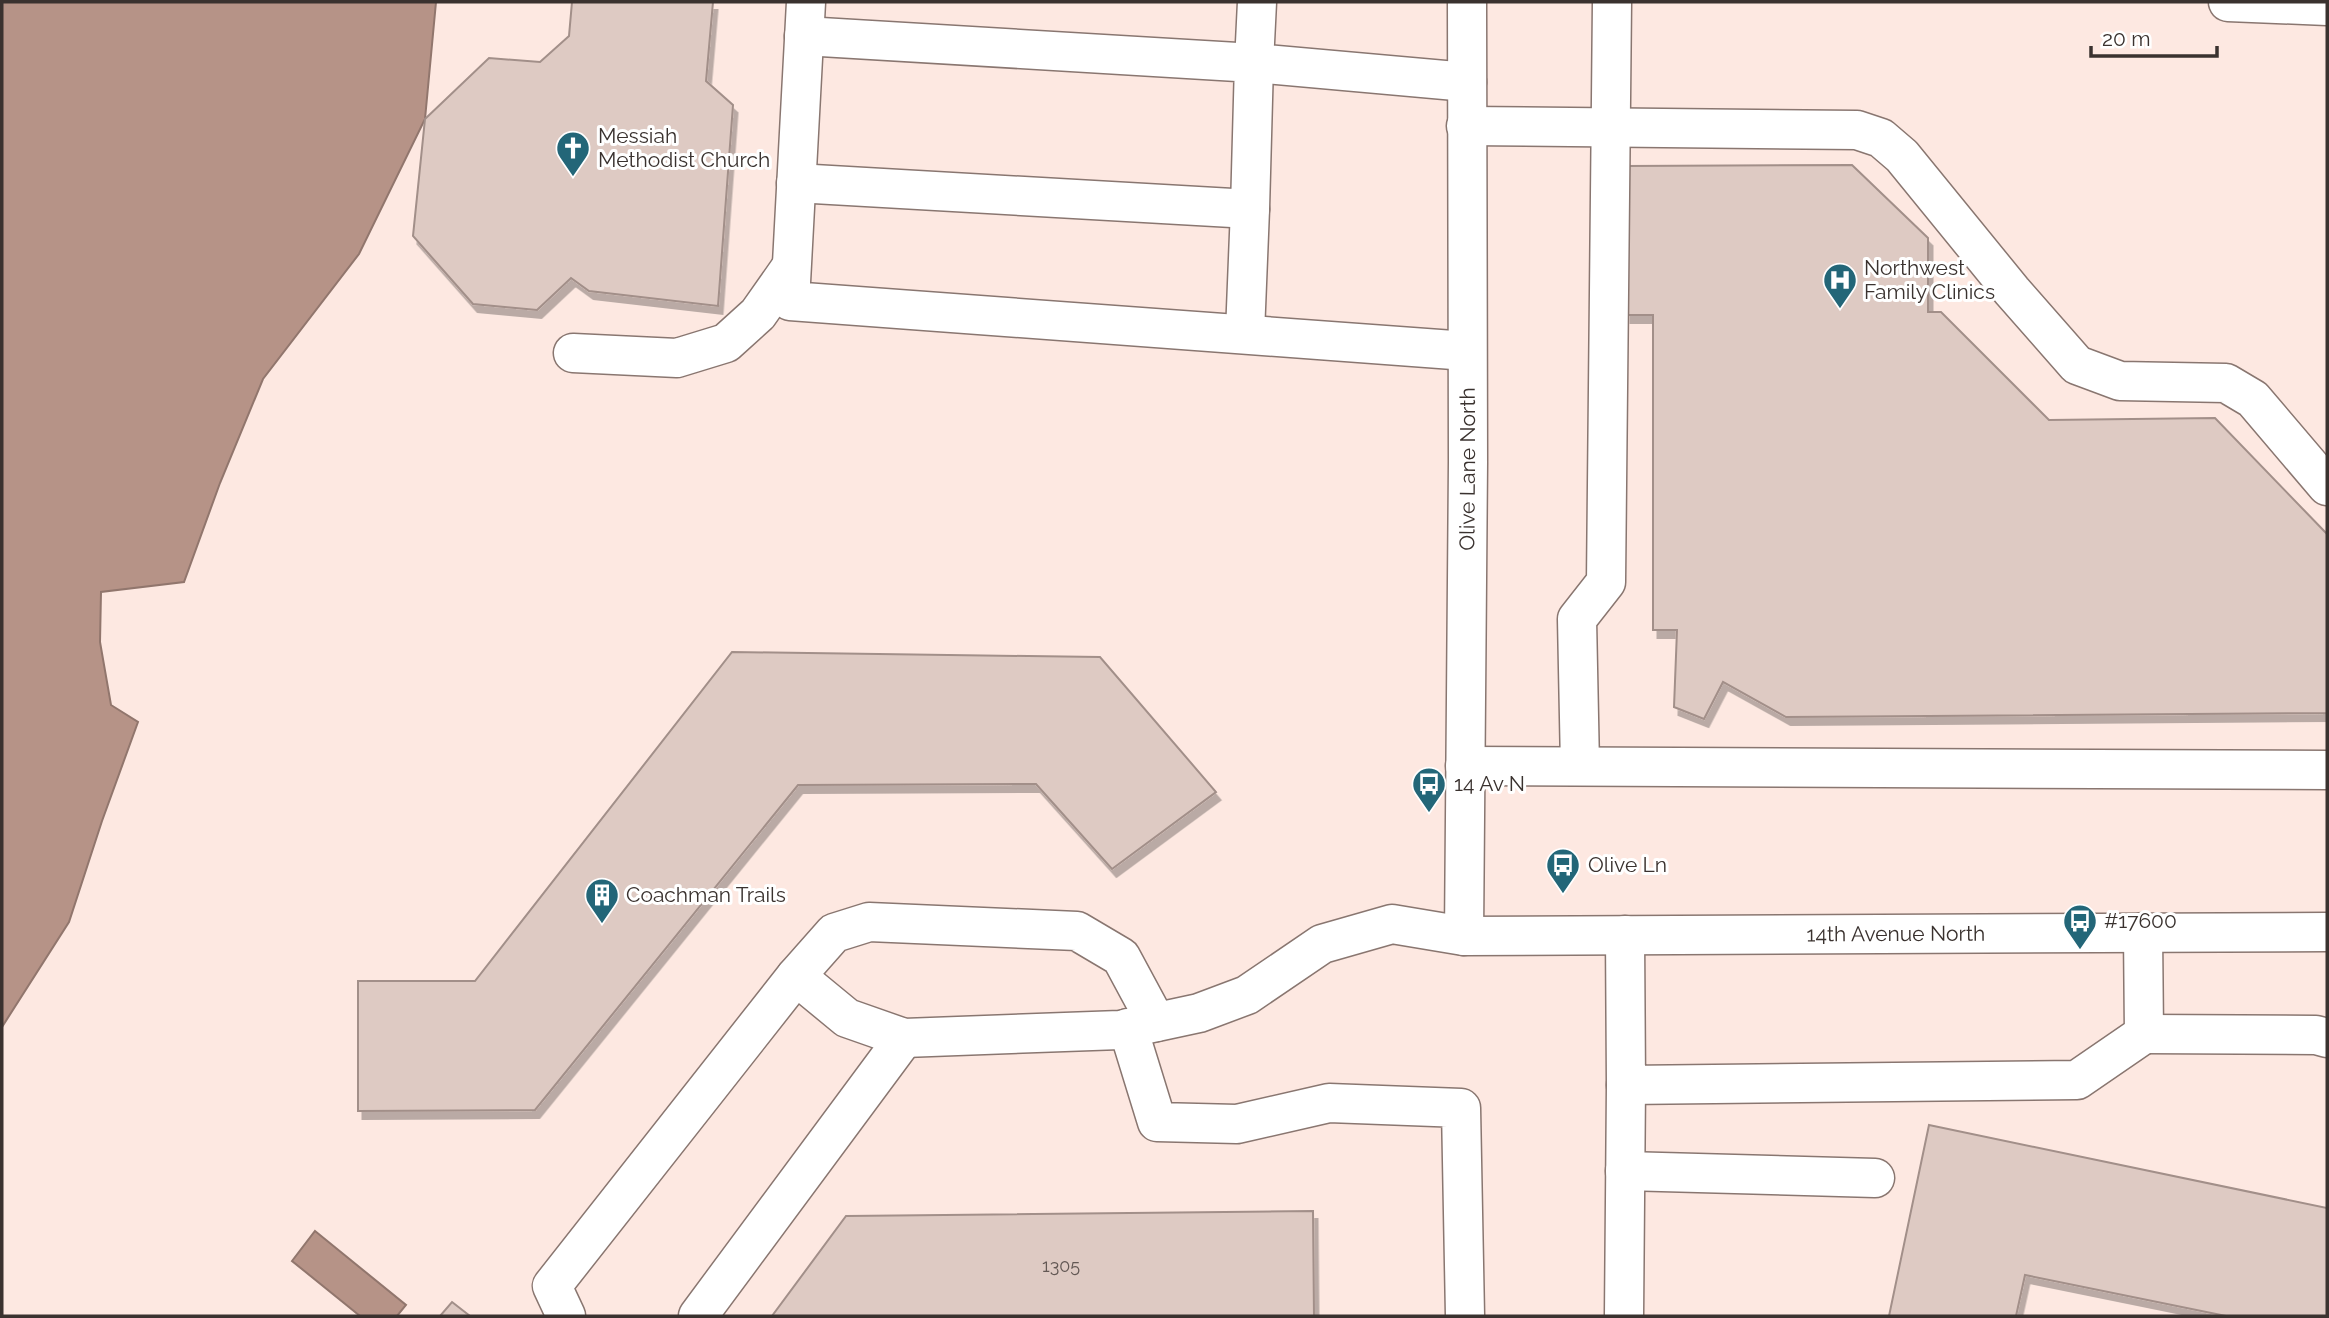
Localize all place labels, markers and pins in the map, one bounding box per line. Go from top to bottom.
place label: Messiah Methodist Church [598,123,770,172]
church icon: Messiah Methodist Church [554,129,592,178]
place label: Northwest Family Clinics [1864,255,1995,304]
hospital icon: Northwest Family Clinics [1821,261,1859,310]
bus stop icon: 14 Av N [1410,765,1448,814]
place label: 14 Av N [1454,771,1525,796]
bus stop icon: Olive Ln [1544,846,1582,895]
place label: Olive Ln [1588,852,1667,877]
building icon: Coachman Trails [583,876,621,925]
place label: Coachman Trails [626,882,786,907]
bus stop icon: #17600 [2061,902,2099,951]
place label: #17600 [2104,908,2177,933]

